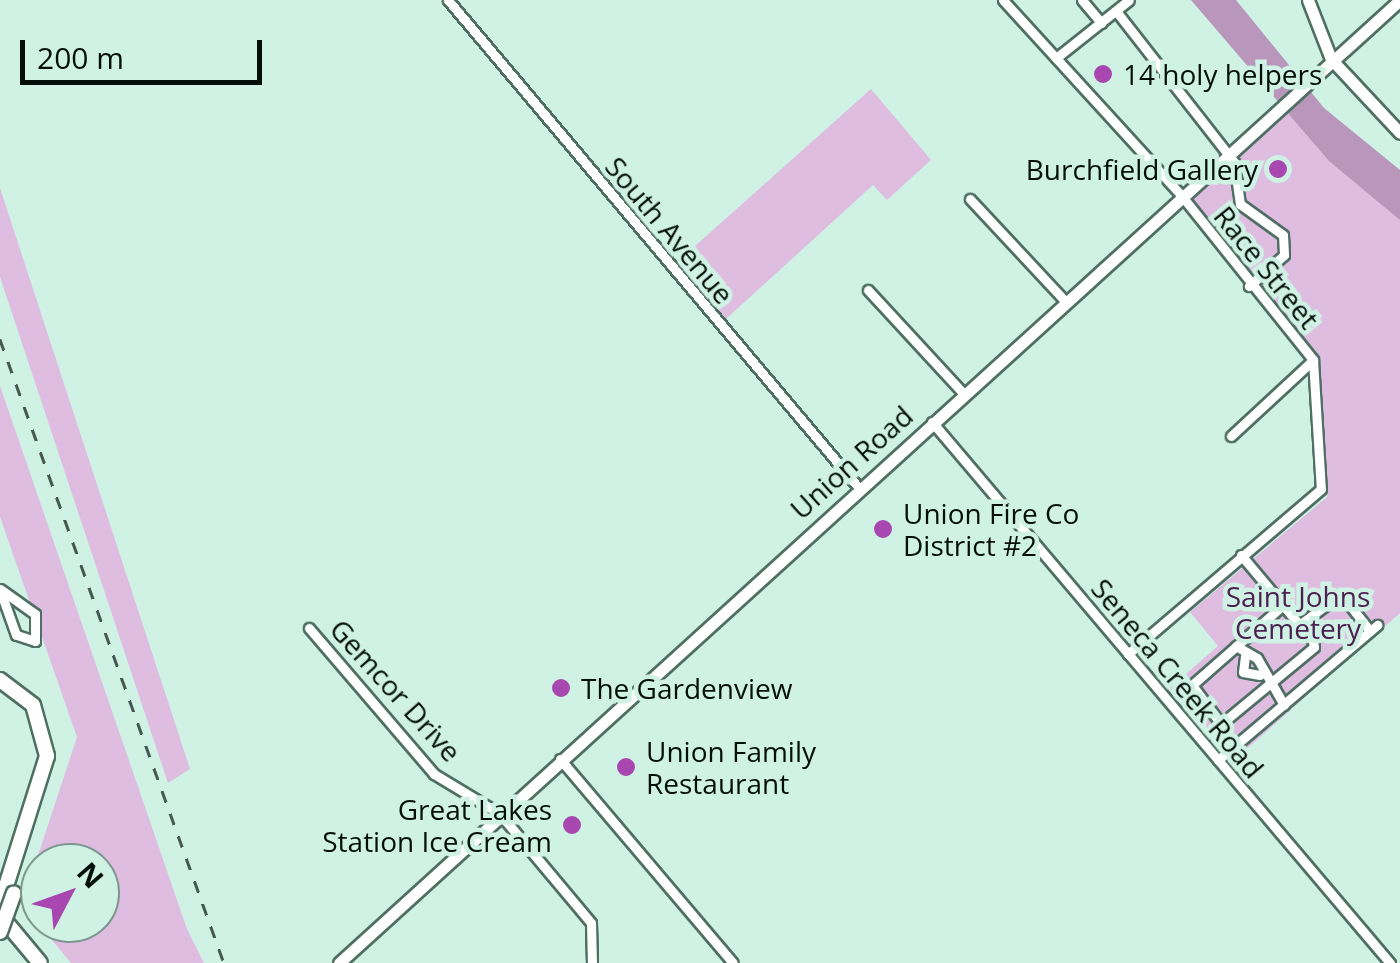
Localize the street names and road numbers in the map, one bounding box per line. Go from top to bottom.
street label: South Avenue [599,150,741,310]
street label: Race Street [1208,199,1326,335]
street label: Union Road [783,398,919,526]
street label: Seneca Creek Road [1085,572,1271,784]
street label: Gemcor Drive [323,612,469,768]

